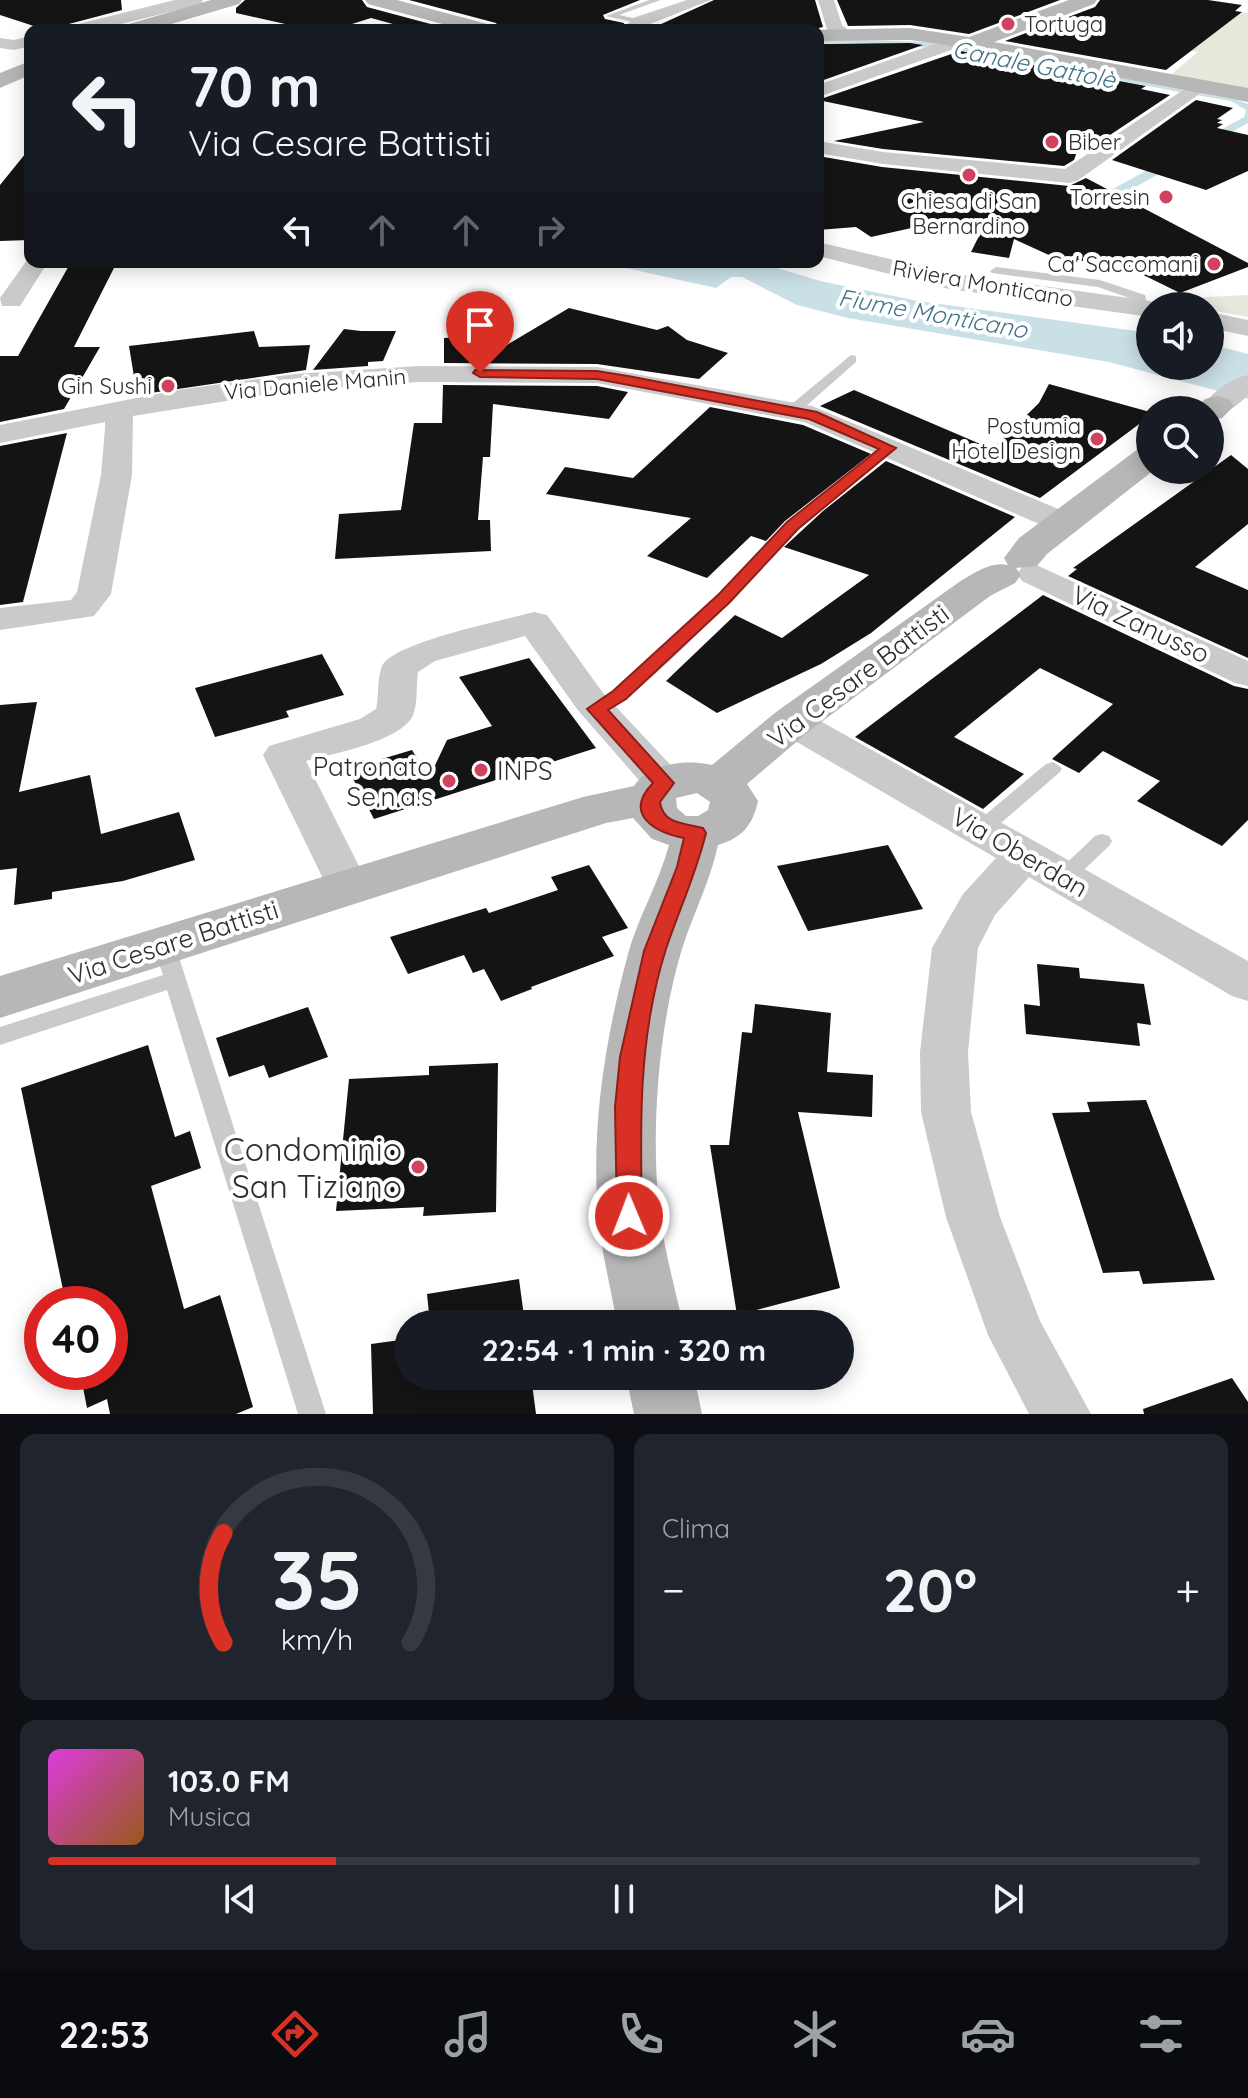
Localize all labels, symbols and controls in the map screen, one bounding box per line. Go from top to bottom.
place label: Tortuga [1024,10,1103,38]
marker: Tortuga [999,15,1017,33]
water label: Canale Gattolè [950,34,1119,95]
text: 70 m [188,51,320,121]
icon: left [56,56,160,160]
text: Via Cesare Battisti [188,120,492,165]
place label: Biber [1068,128,1122,156]
marker: Biber [1043,133,1061,151]
marker: Chiesa di San Bernardino [960,166,978,184]
place label: Torresin [1069,183,1150,211]
place label: Chiesa di San Bernardino [901,187,1037,240]
marker: Torresin [1157,188,1175,206]
icon: left [276,208,320,252]
icon: ahead [360,208,404,252]
icon: ahead [444,208,488,252]
icon: right [528,208,572,252]
place label: Ca' Saccomani [1047,250,1198,278]
street label: Riviera Monticano [891,253,1075,313]
marker: Ca' Saccomani [1205,255,1223,273]
water label: Fiume Monticano [836,282,1031,345]
pin [446,291,514,373]
map controls [1136,292,1224,484]
button: sound [1136,292,1224,380]
icon: arrive [458,303,502,347]
street label: Via Daniele Manin [223,362,407,406]
place label: Gin Sushi [61,372,152,400]
marker: Gin Sushi [159,377,177,395]
button: search [1136,396,1224,484]
place label: Postumia Hotel Design [951,412,1081,465]
marker: Postumia Hotel Design [1088,430,1106,448]
street label: Via Zanusso [1067,578,1215,670]
street label: Via Cesare Battisti [761,597,955,755]
place label: Patronato Se.n.a.s [313,750,433,813]
place label: INPS [497,754,553,787]
marker: INPS [472,761,490,779]
marker: Patronato Se.n.a.s [440,772,458,790]
street label: Via Oberdan [946,800,1094,904]
street label: Via Cesare Battisti [64,892,282,992]
place label: Condominio San Tiziano [224,1129,402,1206]
marker: Condominio San Tiziano [409,1158,427,1176]
position arrow [587,1174,671,1258]
speed limit sign: 40 [24,1286,128,1390]
text: 22:54 · 1 min · 320 m [482,1331,766,1369]
text: Clima [662,1512,730,1545]
text: 35 [271,1526,363,1630]
text: 20° [883,1552,977,1627]
text: − [662,1562,685,1617]
text: + [1175,1562,1200,1617]
text: km/h [281,1621,353,1657]
text: 103.0 FM [168,1762,290,1800]
text: Musica [168,1800,251,1833]
icon: previous [218,1877,262,1921]
icon: pause [602,1877,646,1921]
icon: next [986,1877,1030,1921]
icon: directions [267,2006,323,2062]
icon: music [440,2006,496,2062]
icon: phone [613,2006,669,2062]
icon: climate [787,2006,843,2062]
icon: car [960,2006,1016,2062]
icon: filters [1133,2006,1189,2062]
text: 22:53 [59,2012,150,2057]

